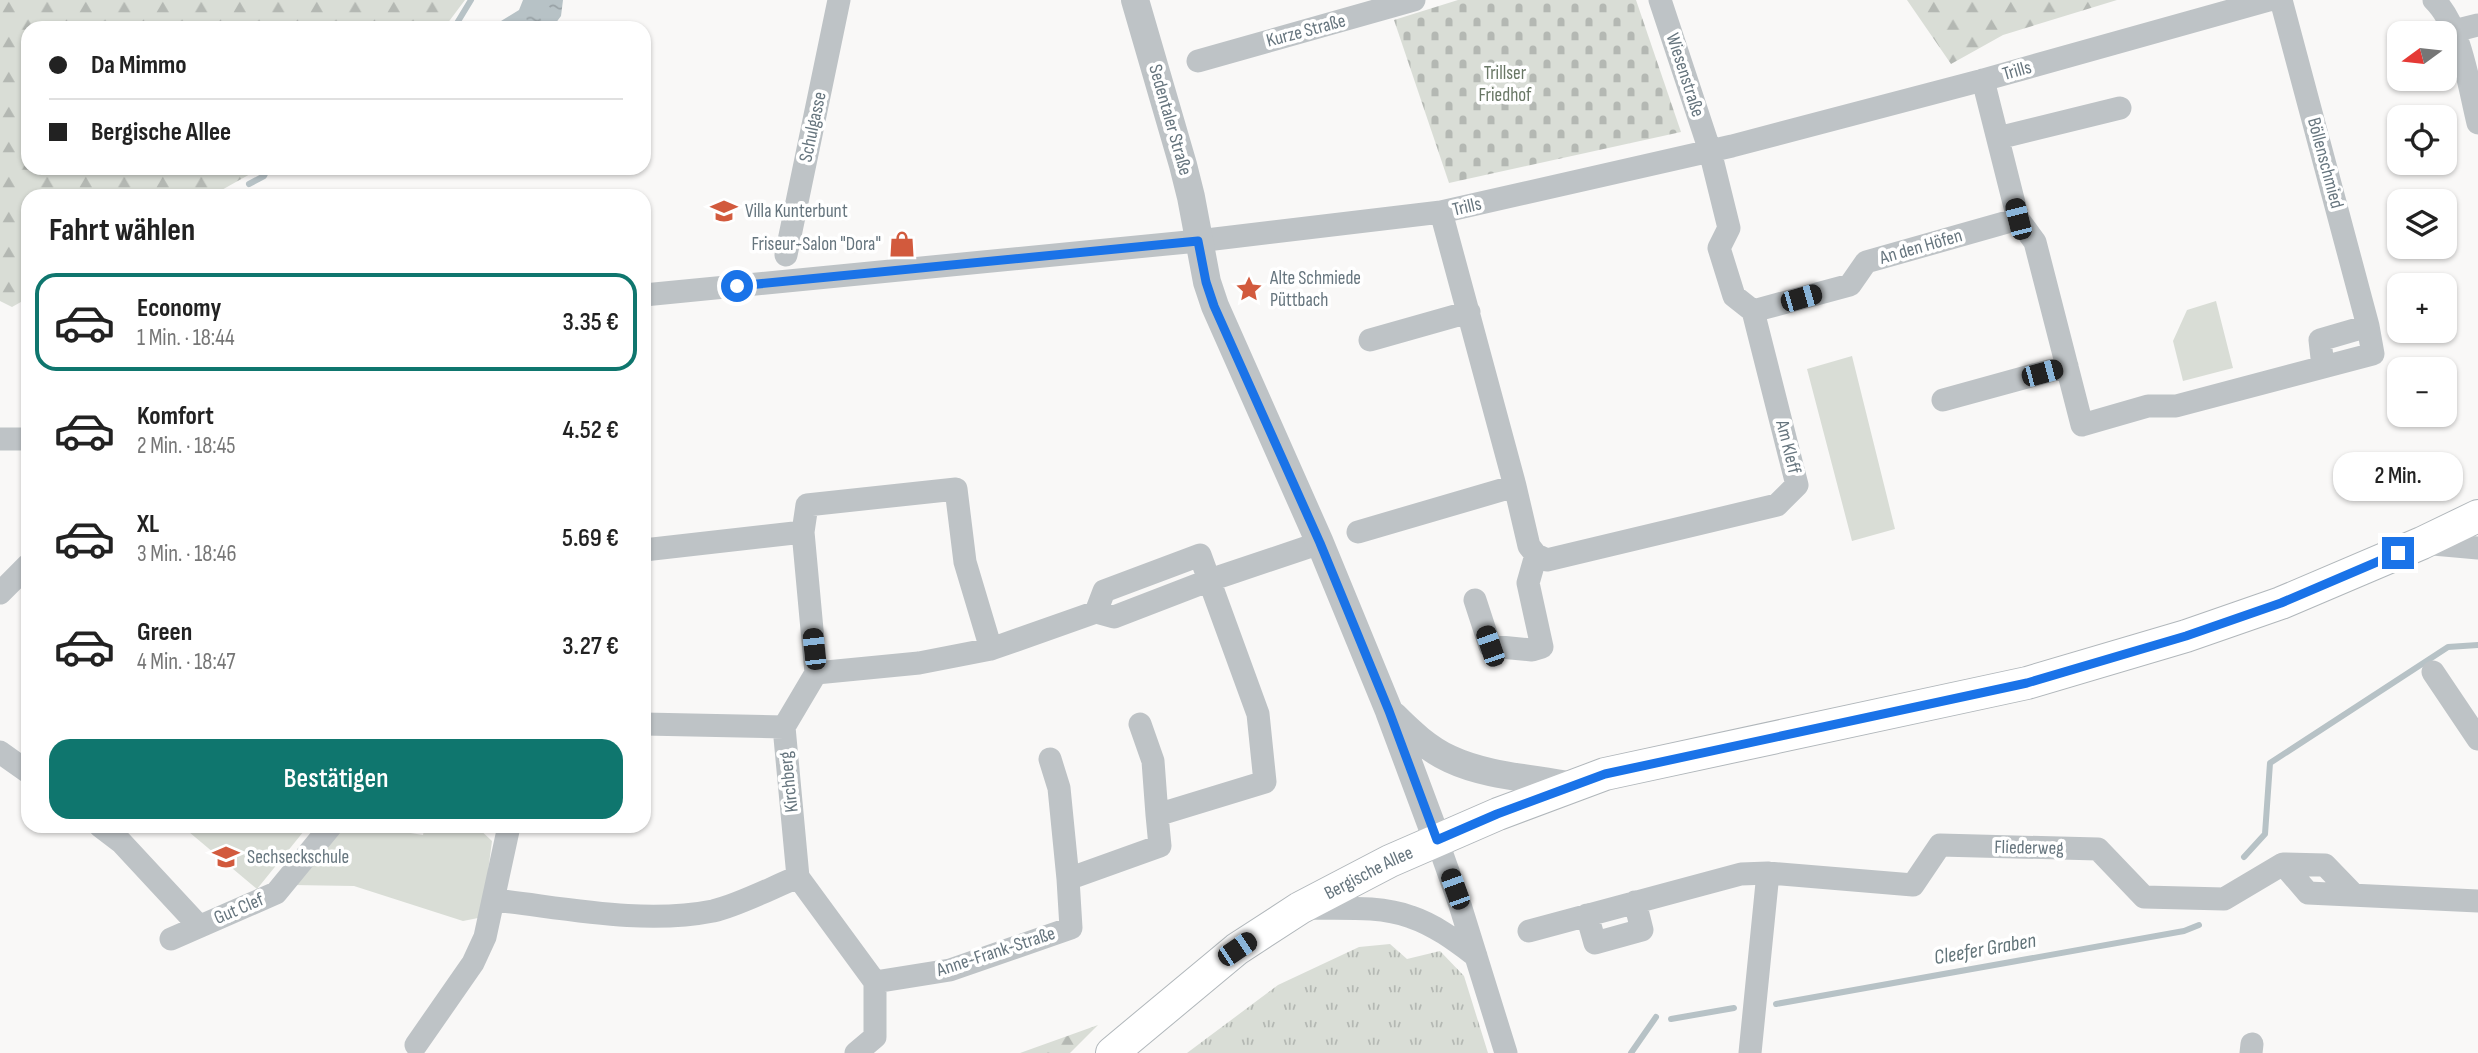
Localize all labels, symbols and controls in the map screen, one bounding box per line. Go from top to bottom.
street label: Kurze Straße [1264,9,1348,53]
north arrow [2387,21,2457,91]
map controls [2387,21,2457,427]
street label: Wiesenstraße [1661,30,1709,120]
text: Da Mimmo [91,50,187,81]
street label: Trills [2000,56,2034,86]
street label: Sedentaler Straße [1143,62,1197,178]
park label: Trillser Friedhof [1478,62,1532,107]
street label: Schulgasse [794,90,832,164]
button: locate [2387,105,2457,175]
street label: Böllenschmied [2302,115,2348,211]
text: Bergische Allee [91,117,231,148]
button: layers [2387,189,2457,259]
street label: Trills [1450,192,1484,221]
school or university icon: Villa Kunterbunt [709,196,739,226]
car [2003,196,2034,242]
place label: Villa Kunterbunt [745,200,848,223]
text: Fahrt wählen [49,211,195,250]
street label: An den Höfen [1876,224,1965,270]
shop icon: Friseur-Salon "Dora" [887,229,917,259]
place label: Friseur-Salon "Dora" [751,233,881,256]
place label: Alte Schmiede Püttbach [1269,267,1361,312]
route start [721,270,753,302]
button: + [2387,273,2457,343]
place icon: Alte Schmiede Püttbach [1234,274,1264,304]
car [1778,282,1825,314]
icon: car [53,291,116,354]
text: Economy [137,293,221,324]
text: 3.35 € [563,307,619,338]
text: 1 Min. · 18:44 [137,324,235,352]
car [2019,357,2066,389]
button: − [2387,357,2457,427]
icon: car [53,399,116,462]
text: Komfort [137,401,214,432]
text: 4.52 € [563,415,619,446]
street label: Am Kleff [1770,417,1806,476]
text: 2 Min. · 18:45 [137,432,236,460]
callout: 2 Min. [2333,452,2463,500]
text: 2 Min. [2374,462,2422,490]
icon: car [53,507,116,570]
text: XL [137,509,159,540]
text: 5.69 € [562,523,619,554]
route end [2382,537,2414,569]
text: 3 Min. · 18:46 [137,540,236,568]
icon: car [53,615,116,678]
text: Green [137,617,192,648]
car [1474,623,1507,669]
car [802,627,827,671]
text: 3.27 € [562,631,619,662]
text: 4 Min. · 18:47 [137,648,235,676]
button: Bestätigen [49,739,623,819]
street label: Kirchberg [774,750,804,814]
street label: Fliederweg [1994,836,2064,860]
street label: Bergische Allee [1320,841,1416,905]
school or university icon: Sechseckschule [211,842,241,872]
place label: Sechseckschule [247,846,349,869]
car [1438,866,1473,912]
street label: Gut Clef [211,888,268,930]
street label: Anne-Frank-Straße [933,922,1058,982]
water label: Cleefer Graben [1932,928,2038,970]
car [1214,929,1261,969]

